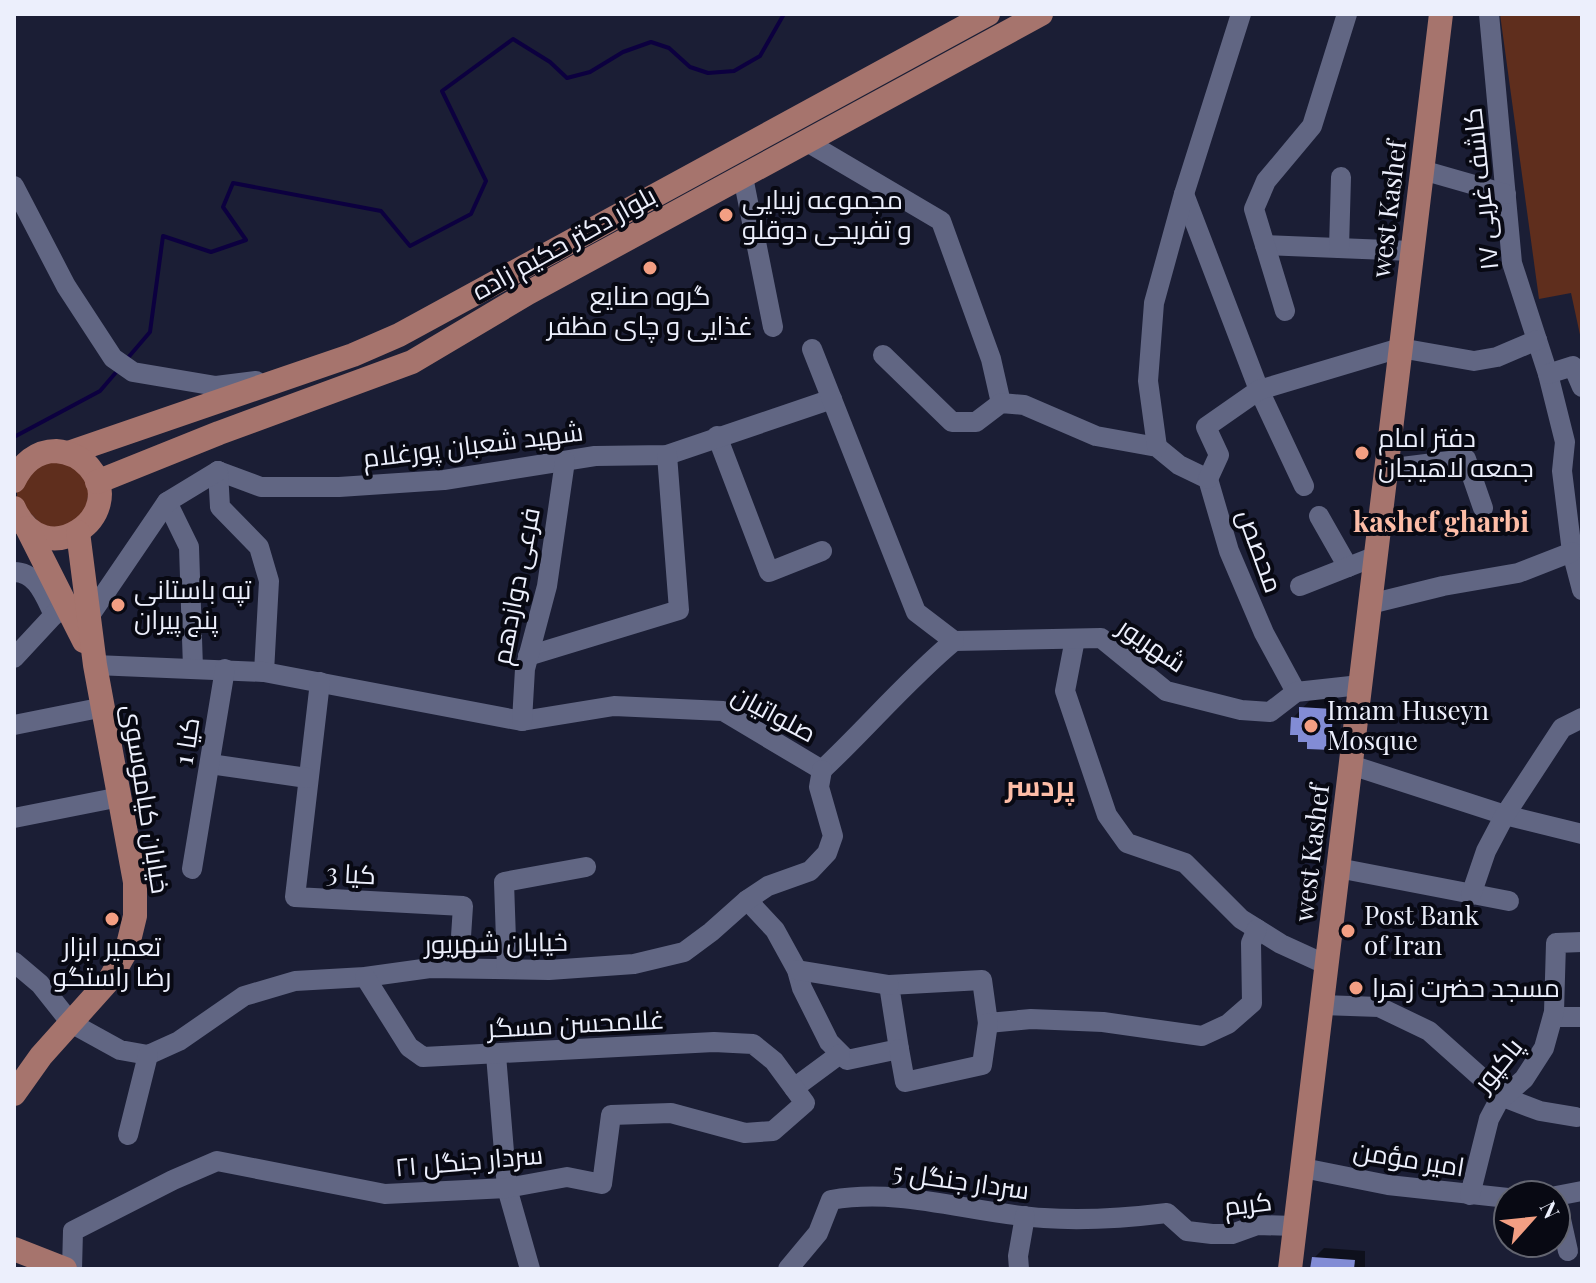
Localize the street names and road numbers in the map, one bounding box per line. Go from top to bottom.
street label: کاشف غربی ۱۷ [1454,106,1505,272]
street label: west Kashef [1362,136,1414,280]
street label: بلوار دکتر حکیم زاده [465,177,663,309]
street label: شهید شعبان پورغلام [361,413,585,476]
street label: فرعی دوازدهم [482,504,549,668]
street label: محصص [1230,504,1293,597]
street label: شهریور [1110,607,1194,679]
street label: صلواتیان [726,676,823,749]
street label: خیابان کیاموسوی [115,702,180,896]
street label: کیا 1 [165,714,207,767]
street label: west Kashef [1285,780,1337,924]
street label: کیا 3 [325,854,377,891]
street label: خیابان شهریور [422,923,568,960]
street label: غلامحسن مسگر [485,1000,665,1045]
street label: پاکپور [1463,1030,1530,1101]
street label: امیر مؤمن [1351,1131,1467,1184]
street label: سردار جنگل ۲۱ [393,1136,544,1183]
street label: سردار جنگل 5 [891,1153,1032,1206]
street label: کریم [1222,1182,1274,1225]

